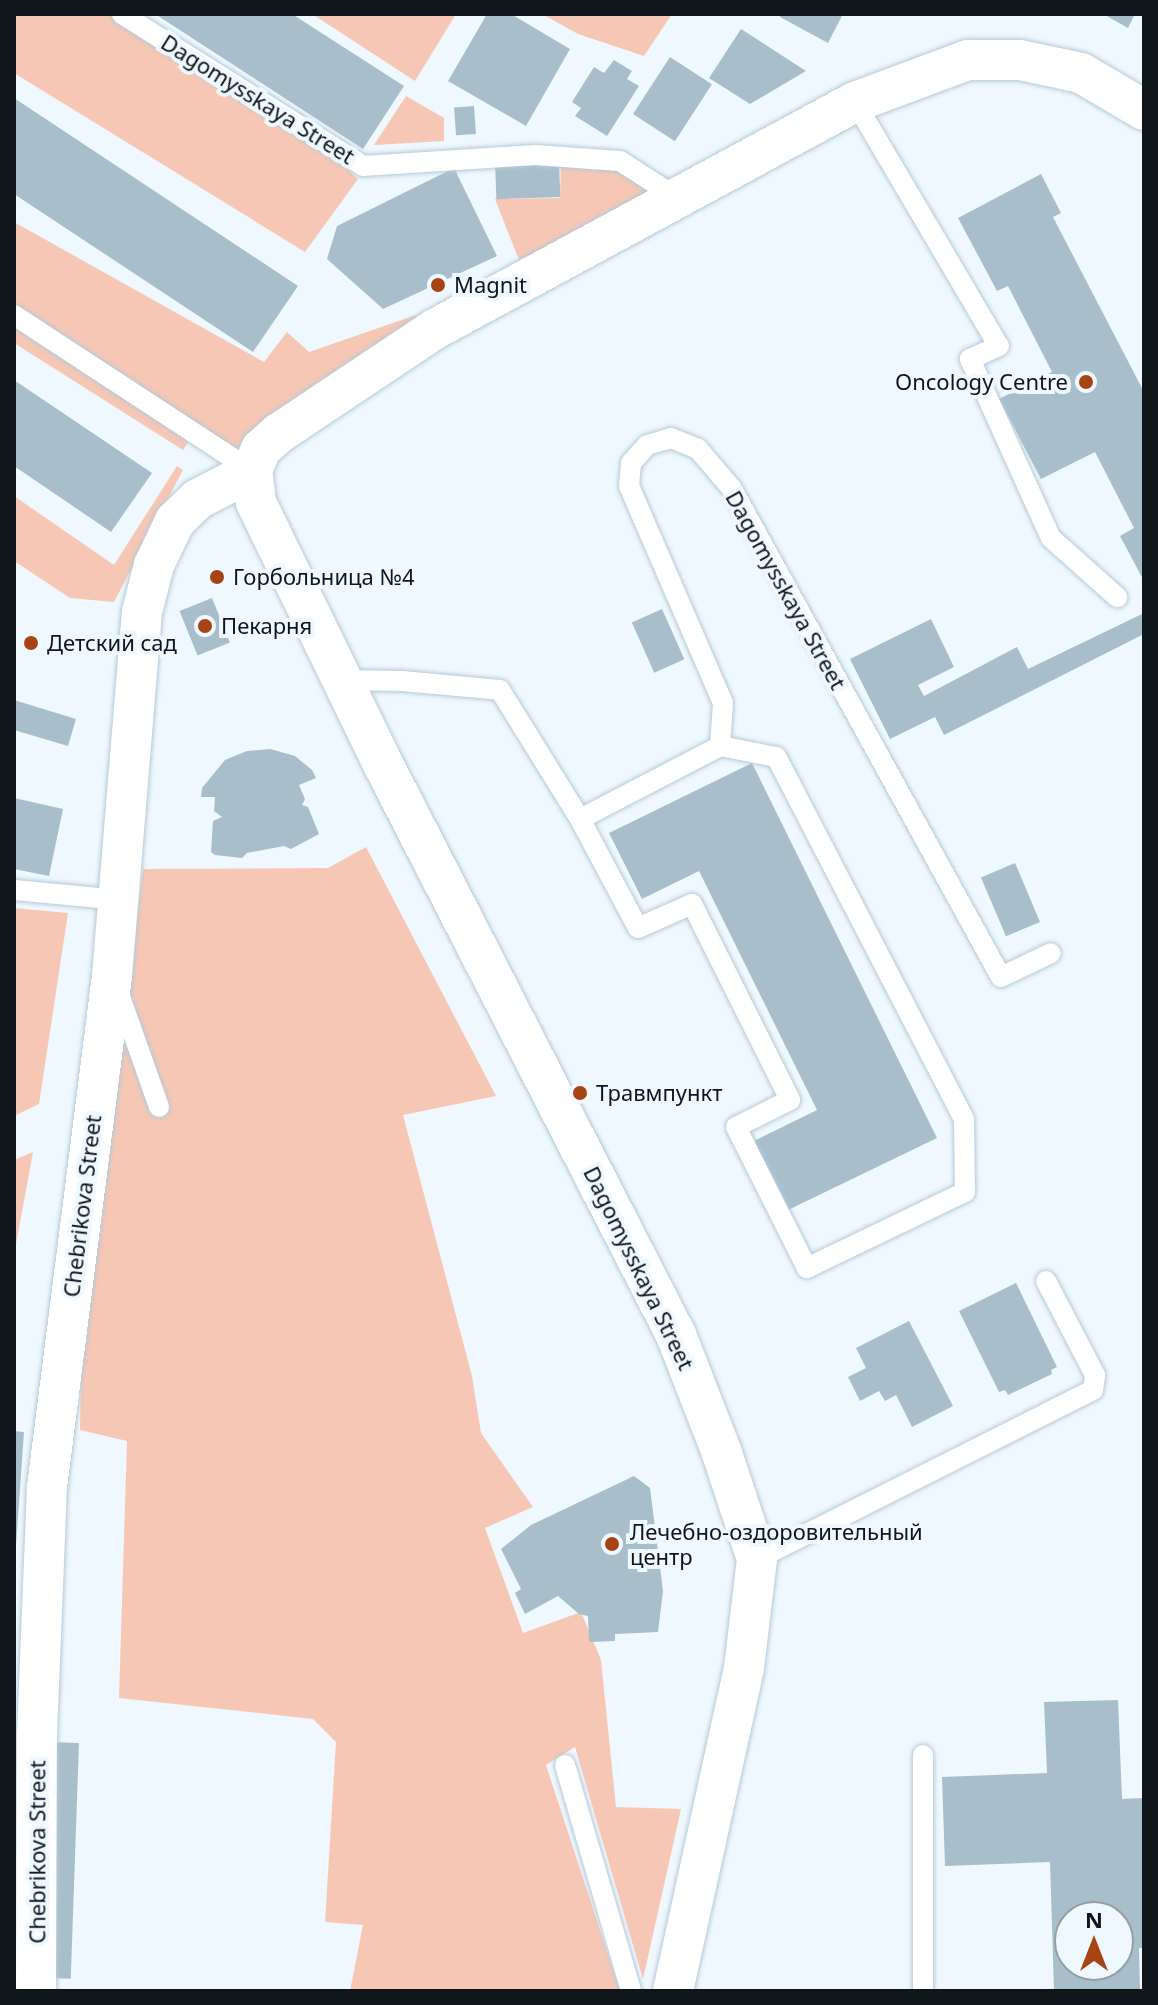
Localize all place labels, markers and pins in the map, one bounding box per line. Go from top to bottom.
place label: Magnit [454,272,527,298]
marker: Magnit [429,276,447,294]
place label: Oncology Centre [895,369,1068,395]
marker: Oncology Centre [1075,371,1097,393]
place label: Горбольница №4 [233,564,414,590]
marker: Горбольница №4 [208,568,226,586]
place label: Пекарня [221,613,312,639]
marker: Пекарня [196,617,214,635]
place label: Детский сад [47,630,177,656]
marker: Детский сад [22,634,40,652]
place label: Травмпункт [596,1080,722,1106]
marker: Травмпункт [571,1084,589,1102]
place label: Лечебно-оздоровительный центр [630,1518,923,1570]
marker: Лечебно-оздоровительный центр [601,1533,623,1555]

